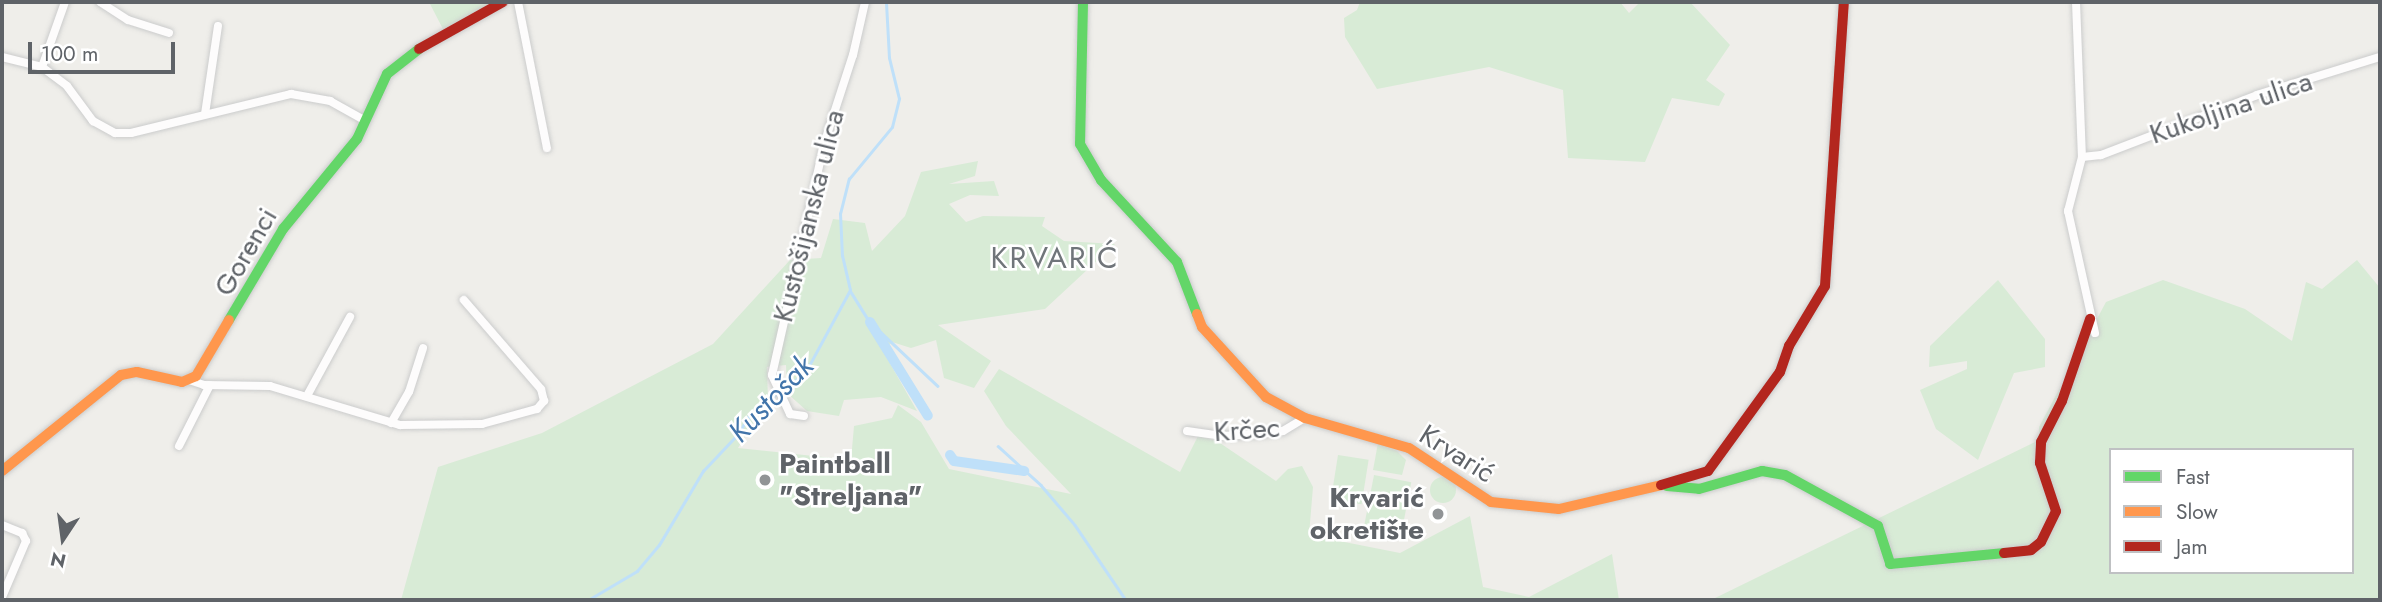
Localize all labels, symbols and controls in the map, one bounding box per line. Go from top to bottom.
scale bar [32,28,178,72]
text: 100 m [41,39,98,69]
street label: Kukoljina ulica [2145,65,2317,151]
street label: Kustošijanska ulica [766,106,852,326]
street label: Gorenci [207,202,285,302]
district label: KRVARIĆ [991,240,1119,276]
water label: Kustošak [721,348,821,450]
street label: Krčec [1213,411,1281,449]
street label: Krvarić [1413,418,1501,490]
place label: Paintball "Streljana" [779,447,922,513]
legend [2109,448,2354,574]
text: Fast [2176,462,2209,492]
marker: Paintball "Streljana" [757,472,773,488]
place label: Krvarić okretište [1310,481,1424,547]
text: Slow [2176,497,2218,527]
north arrow [28,504,98,574]
marker: Krvarić okretište [1430,506,1446,522]
text: Jam [2176,532,2208,562]
text: N [48,545,69,575]

